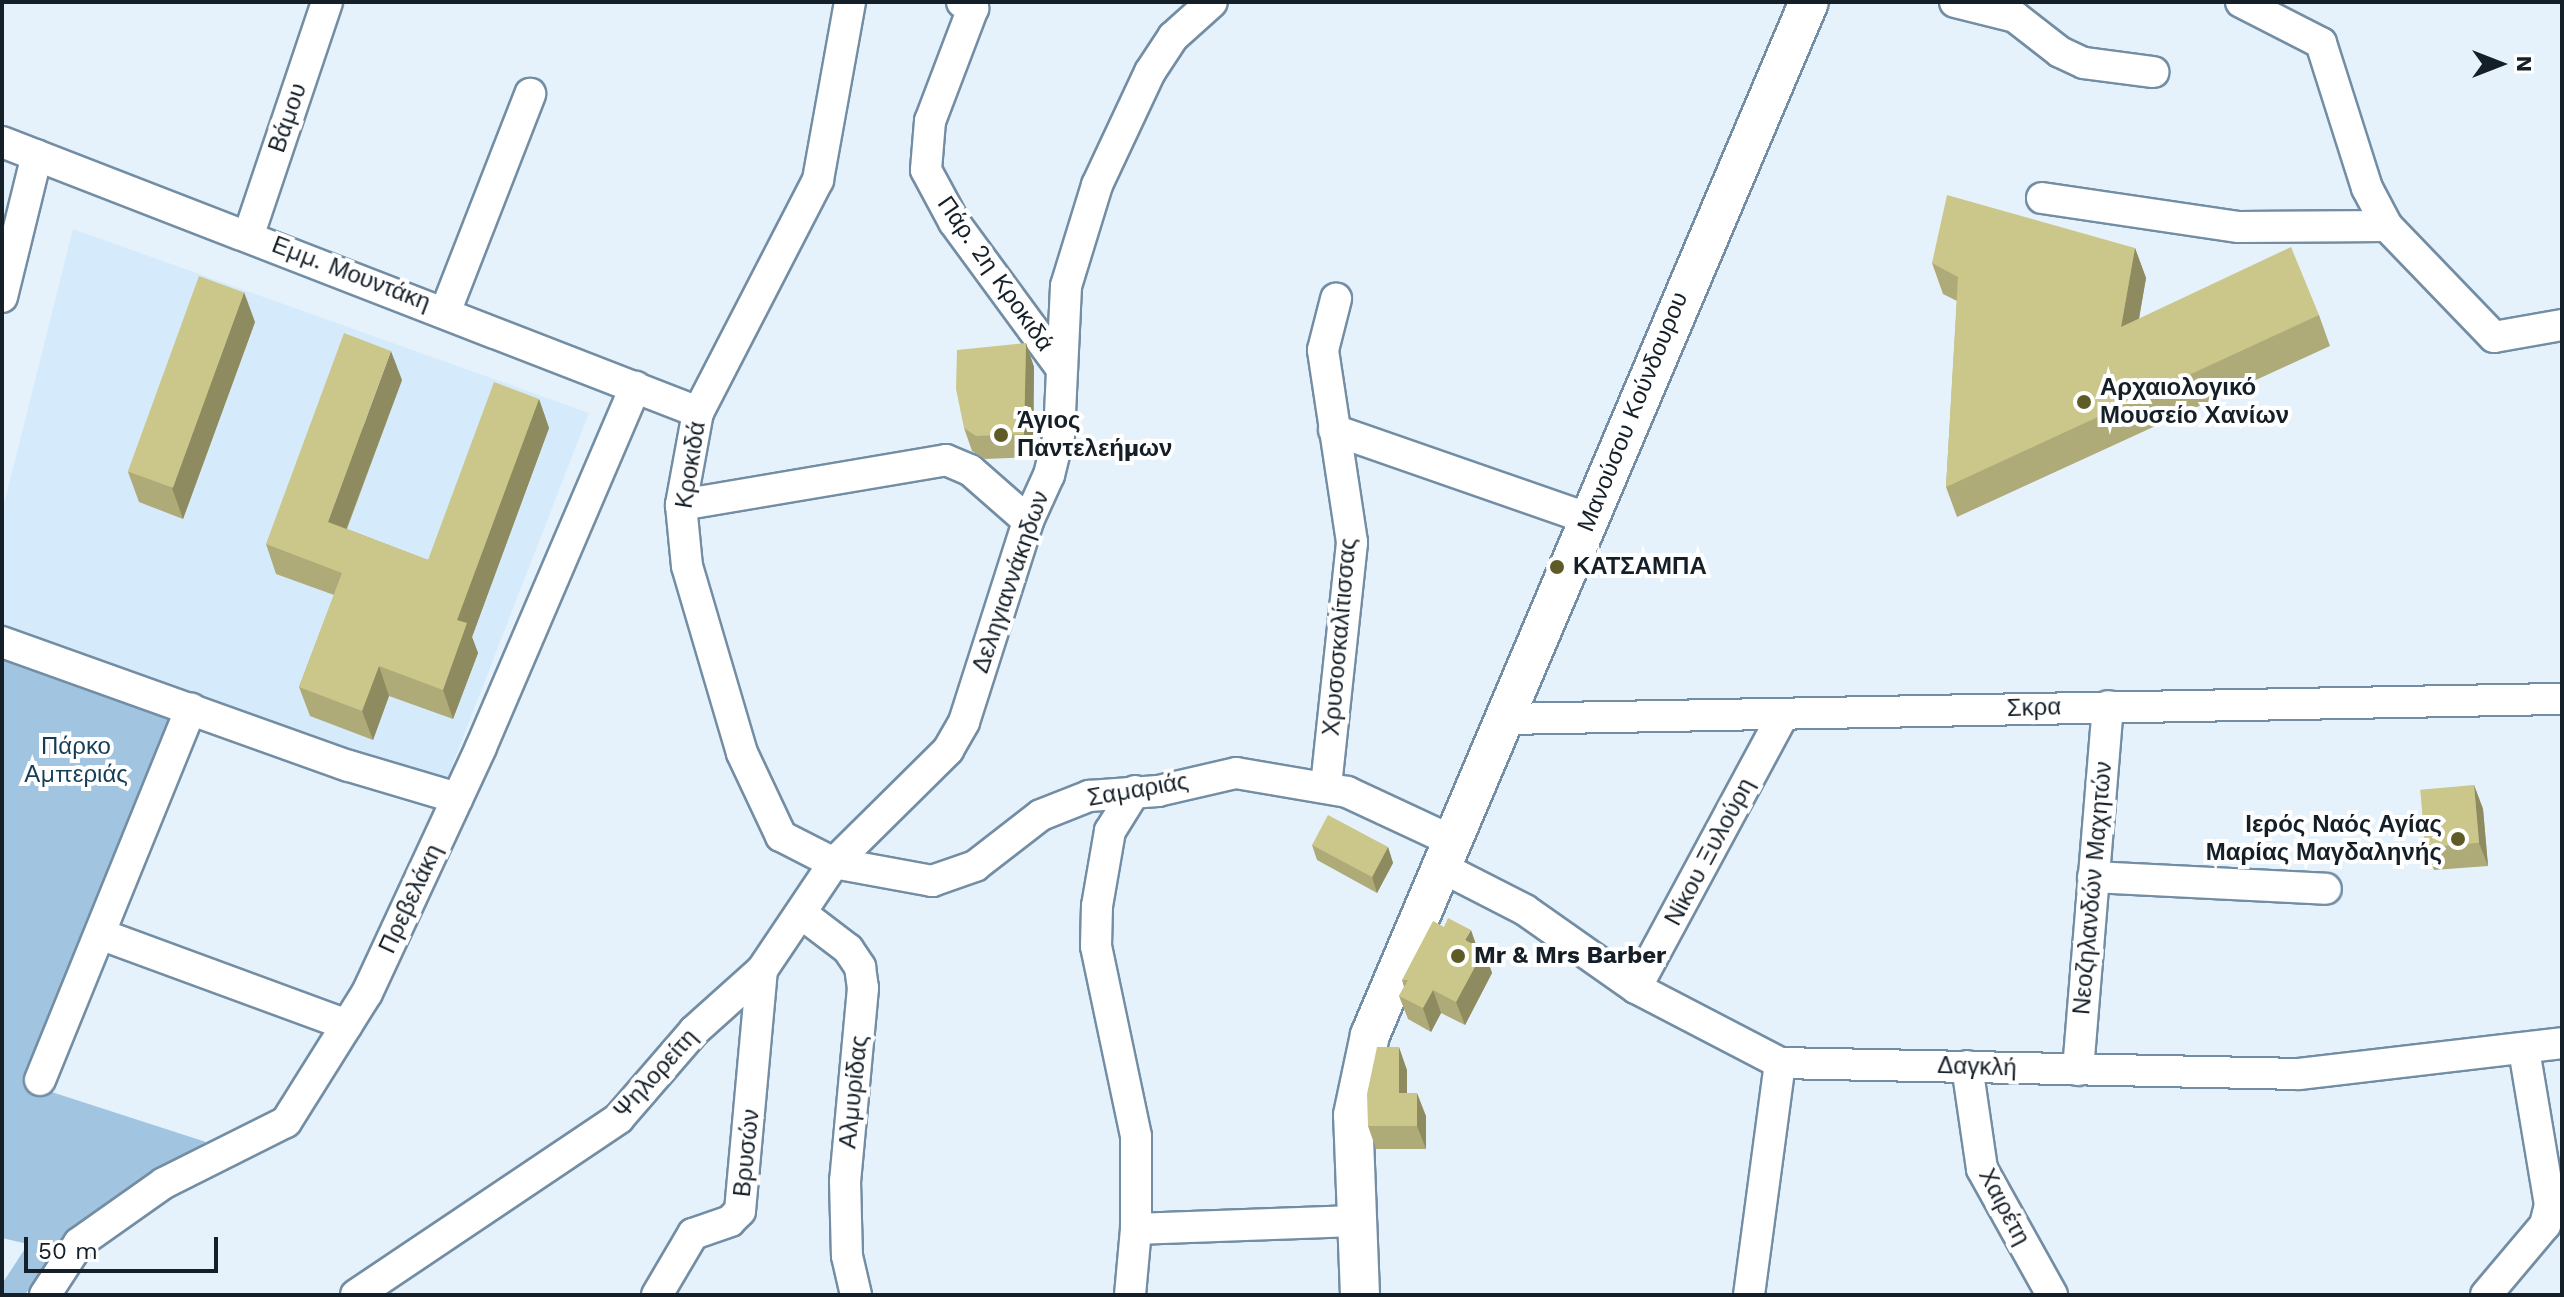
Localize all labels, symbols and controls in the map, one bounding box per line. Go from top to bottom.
north arrow [2460,24,2540,104]
text: N [2512,56,2537,72]
street label: Βάμου [263,80,313,156]
street label: Πάρ. 2η Κροκιδά [931,191,1059,357]
street label: Εμμ. Μουντάκη [268,231,434,317]
street label: Μανούσου Κούνδουρου [1572,288,1694,536]
place label: Αρχαιολογικό Μουσείο Χανίων [2100,374,2289,430]
marker: Αρχαιολογικό Μουσείο Χανίων [2075,393,2093,411]
place label: Άγιος Παντελεήμων [1017,407,1172,463]
street label: Κροκιδά [670,419,712,511]
marker: Άγιος Παντελεήμων [992,426,1010,444]
street label: Δεληγιαννάκηδων [966,487,1056,677]
street label: Χρυσοσκαλίτισσας [1317,537,1363,737]
place label: ΚΑΤΣΑΜΠΑ [1573,553,1707,581]
marker: ΚΑΤΣΑΜΠΑ [1548,558,1566,576]
street label: Σκρα [2006,693,2062,723]
park label: Πάρκο Αμπεριάς [24,733,128,789]
street label: Νεοζηλανδών Μαχητών [2068,760,2118,1016]
street label: Σαμαριάς [1085,767,1191,813]
street label: Νίκου Ξυλούρη [1659,773,1761,931]
place label: Ιερός Ναός Αγίας Μαρίας Μαγδαληνής [2206,811,2442,867]
marker: Ιερός Ναός Αγίας Μαρίας Μαγδαληνής [2449,830,2467,848]
street label: Πρεβελάκη [373,840,449,958]
place label: Mr & Mrs Barber [1474,942,1667,970]
marker: Mr & Mrs Barber [1449,947,1467,965]
street label: Ψηλορείτη [608,1023,704,1125]
street label: Αλμυρίδας [834,1034,874,1150]
street label: Δαγκλή [1937,1051,2017,1083]
street label: Βρυσών [728,1108,766,1198]
street label: Χαιρέτη [1972,1164,2036,1250]
scale bar [28,1221,222,1271]
text: 50 m [38,1237,98,1265]

